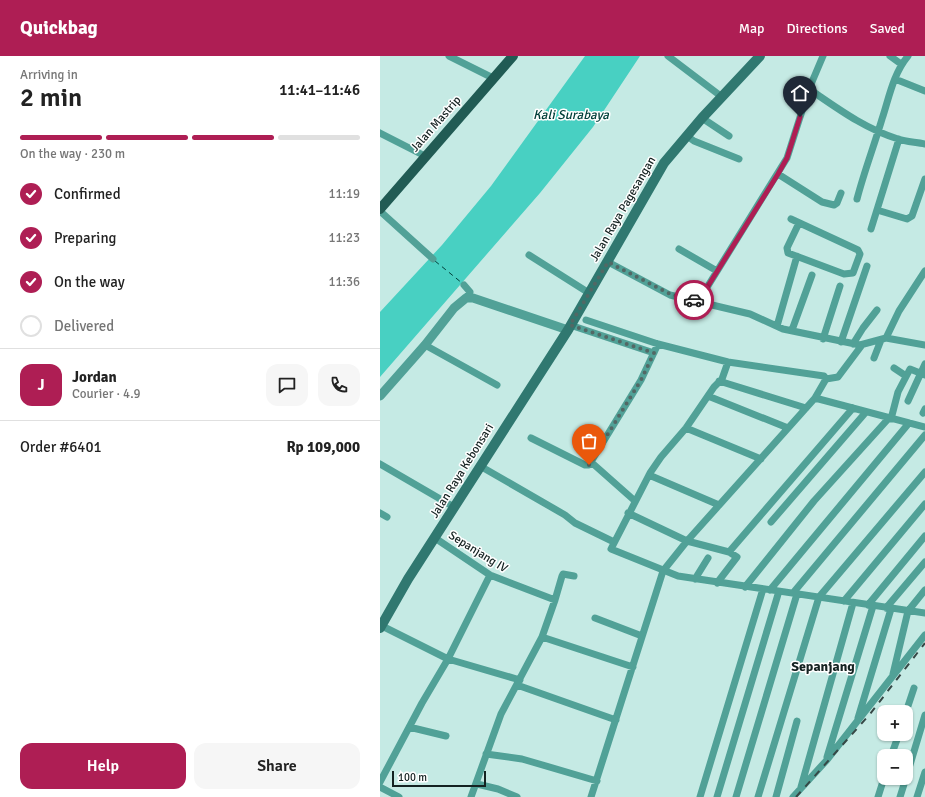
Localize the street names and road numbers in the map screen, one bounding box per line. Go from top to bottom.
street label: Jalan Mastrip [408,93,464,155]
street label: Jalan Raya Pagesangan [587,154,659,264]
street label: Jalan Raya Kebonsari [427,421,497,521]
street label: Sepanjang IV [446,528,510,576]

